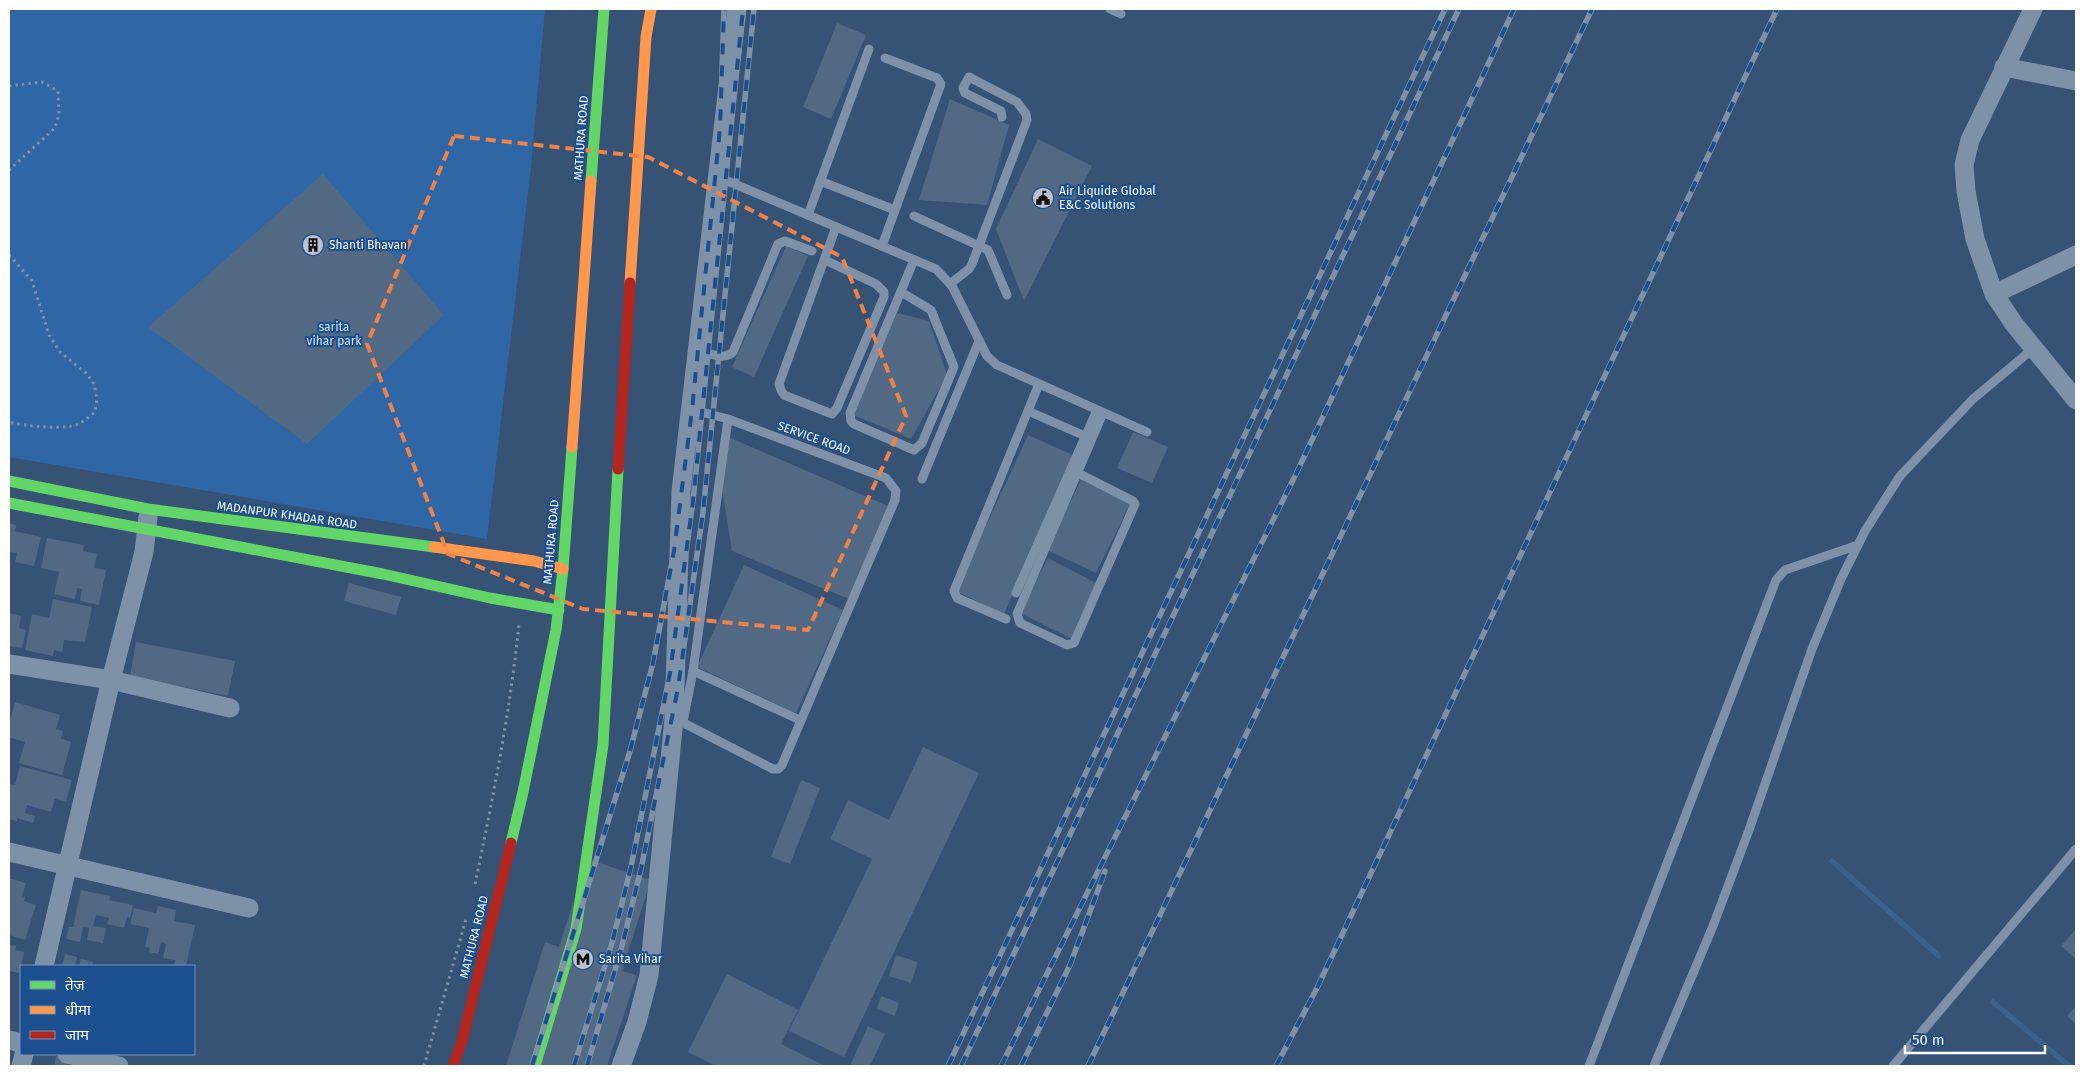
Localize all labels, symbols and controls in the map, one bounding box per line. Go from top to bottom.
street label: MATHURA ROAD [571,95,591,181]
place label: Air Liquide Global E&C Solutions [1059,184,1156,212]
public building icon: Air Liquide Global E&C Solutions [1031,186,1055,210]
building icon: Shanti Bhavan [301,233,325,257]
place label: Shanti Bhavan [329,238,407,252]
park label: sarita vihar park [307,320,362,348]
street label: SERVICE ROAD [776,418,853,458]
street label: MADANPUR KHADAR ROAD [216,498,358,532]
street label: MATHURA ROAD [540,499,562,585]
street label: MATHURA ROAD [457,894,491,980]
metro station icon: Sarita Vihar [571,947,595,971]
place label: Sarita Vihar [599,952,663,966]
legend [20,965,195,1055]
text: तेज़ [65,976,86,994]
text: धीमा [65,1001,92,1019]
scale bar [1905,1022,2045,1054]
text: जाम [65,1026,90,1044]
text: 50 m [1912,1031,1945,1049]

